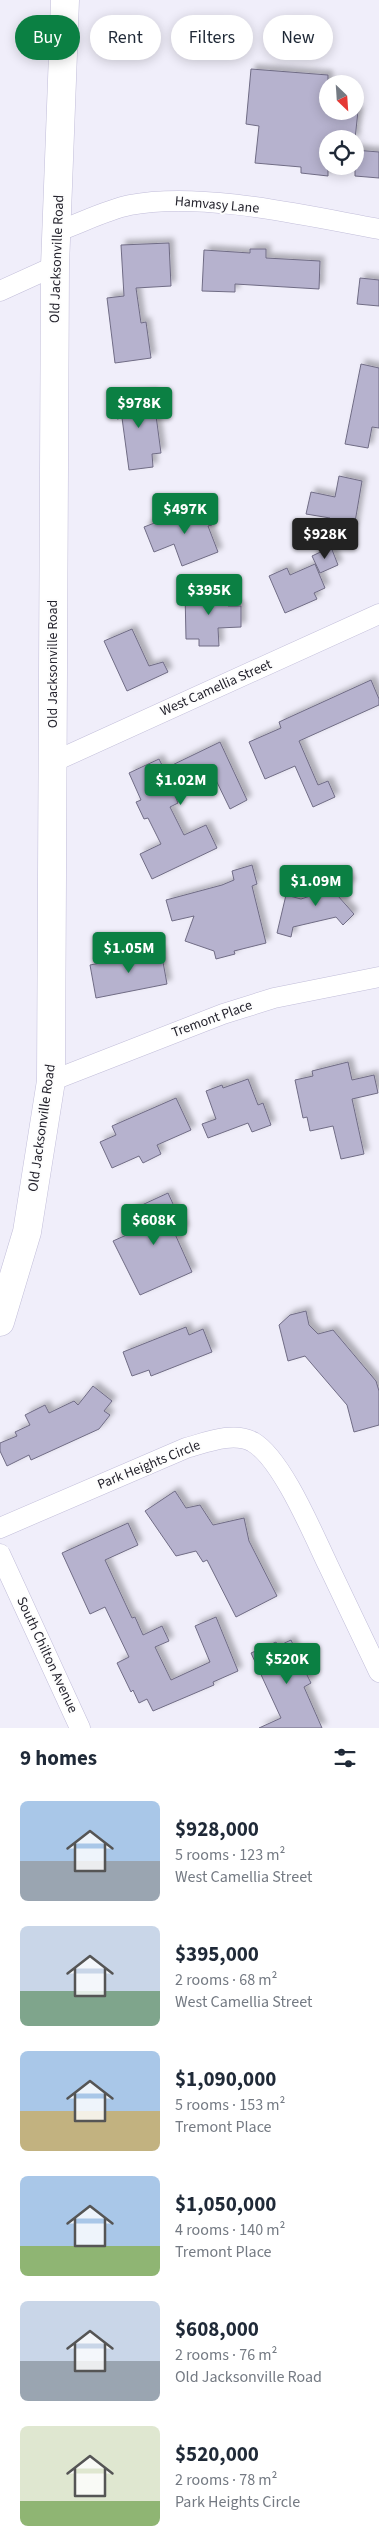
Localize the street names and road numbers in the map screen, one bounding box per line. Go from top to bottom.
street label: Hamvasy Lane [174,191,260,219]
street label: Old Jacksonville Road [45,194,69,324]
street label: Old Jacksonville Road [43,600,63,728]
street label: West Camellia Street [157,654,275,722]
street label: Tremont Place [169,995,255,1043]
street label: Old Jacksonville Road [23,1063,61,1193]
street label: Park Heights Circle [94,1435,204,1495]
street label: South Chilton Avenue [11,1594,83,1716]

